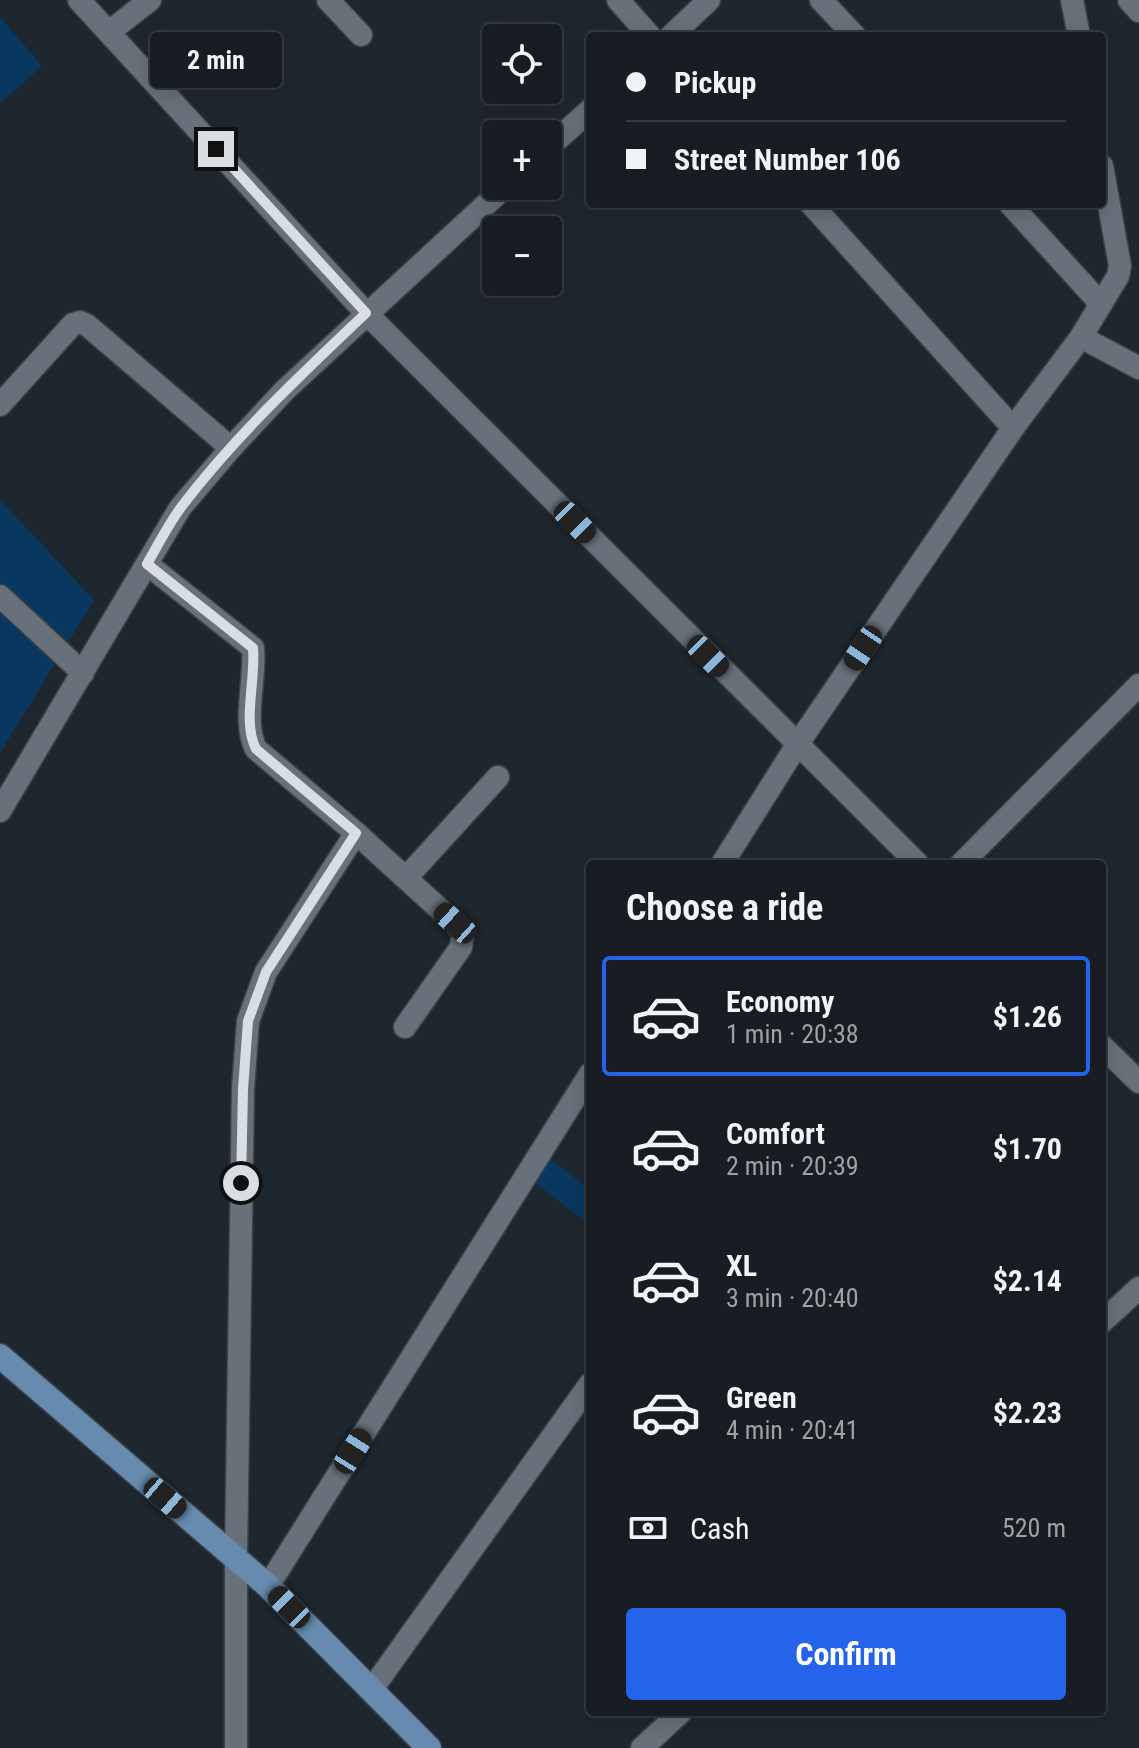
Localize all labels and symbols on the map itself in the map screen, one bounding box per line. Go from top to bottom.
callout: 2 min [150,33,282,89]
route end [198,131,234,167]
car [550,497,600,547]
car [840,621,886,675]
car [683,631,733,681]
car [429,898,481,948]
route start [223,1165,259,1201]
car [330,1424,376,1478]
car [139,1473,191,1523]
car [264,1582,314,1632]

